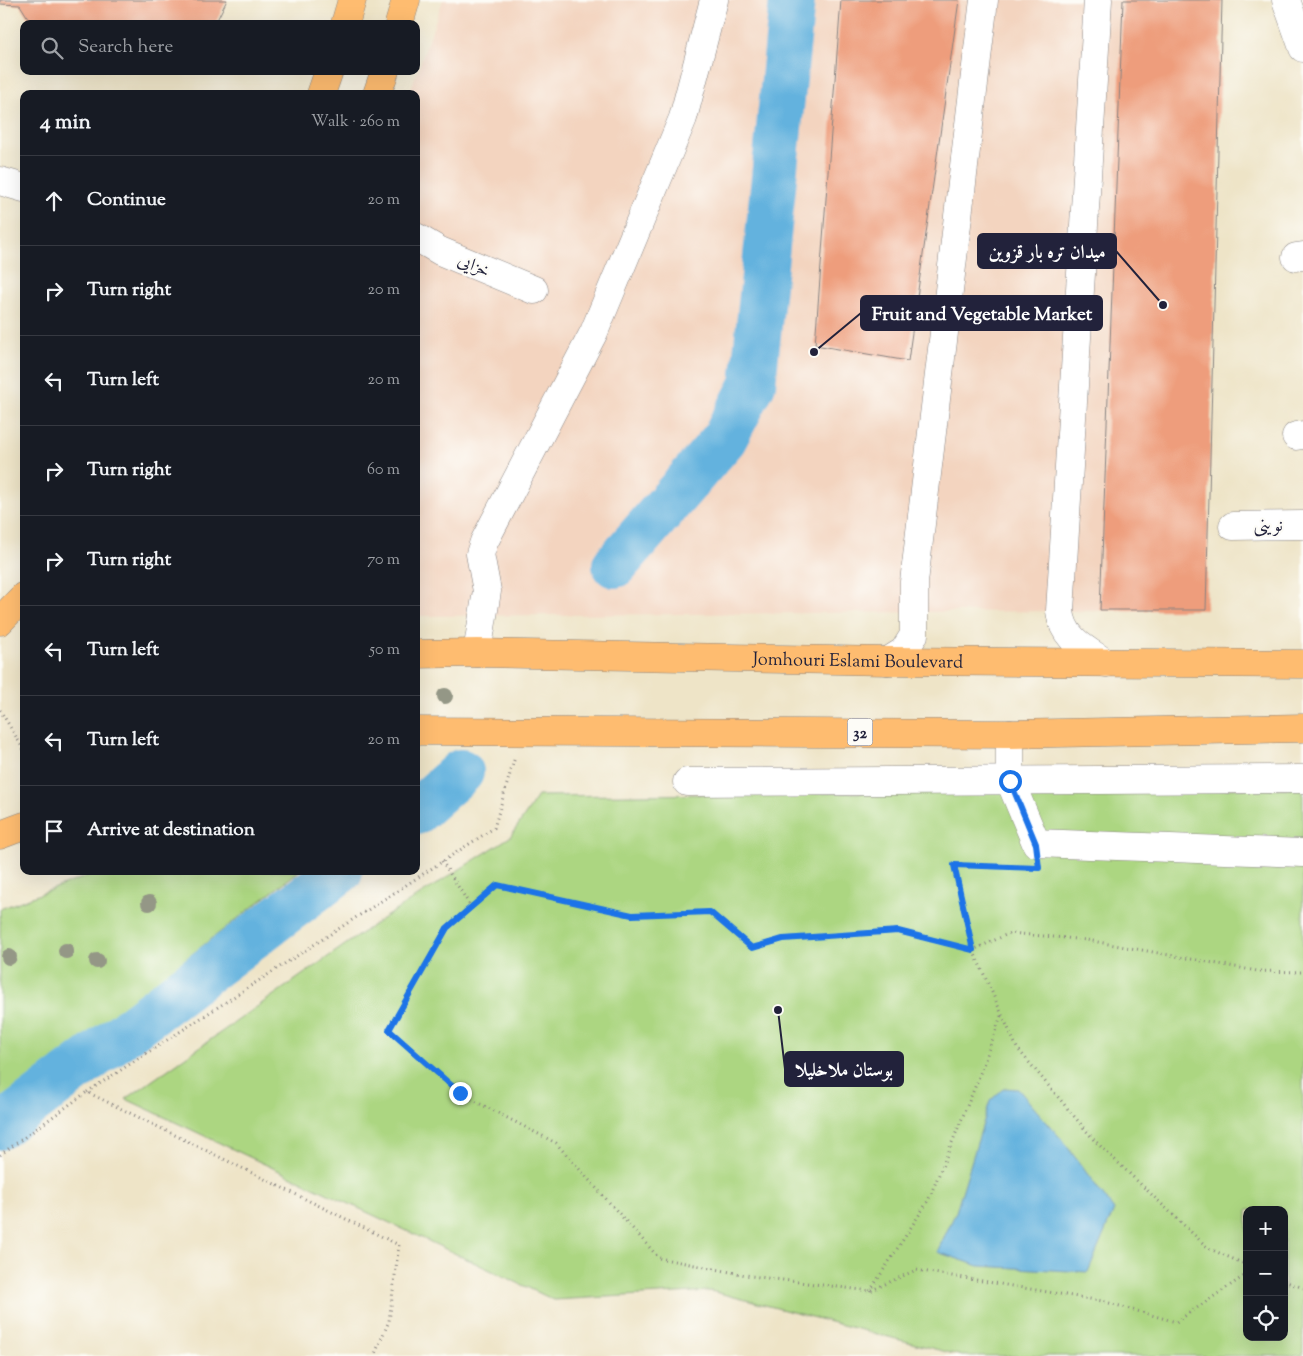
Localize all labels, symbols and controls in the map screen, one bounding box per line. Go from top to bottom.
search box [20,20,420,75]
icon: search [38,34,66,62]
text: Search here [78,34,173,61]
text: 4 min [40,108,91,138]
text: Walk · 260 m [311,111,400,134]
icon: ahead [40,187,68,215]
text: Continue [87,187,166,214]
text: 20 m [367,189,400,212]
callout: میدان تره بار قزوین [978,234,1116,268]
text: میدان تره بار قزوین [988,240,1106,267]
street label: خزایی [453,248,493,285]
icon: right [40,277,68,305]
text: Turn right [87,277,171,304]
text: 20 m [367,279,400,302]
callout: Fruit and Vegetable Market [861,296,1102,330]
text: Fruit and Vegetable Market [872,302,1093,329]
icon: left [40,367,68,395]
text: Turn left [87,367,159,394]
text: 20 m [367,369,400,392]
icon: right [40,457,68,485]
text: Turn right [87,457,171,484]
text: 60 m [367,459,400,482]
street label: نوینی [1253,514,1283,540]
icon: right [40,547,68,575]
text: Turn right [87,547,171,574]
text: 70 m [367,549,400,572]
icon: left [40,637,68,665]
text: Turn left [87,637,159,664]
text: 50 m [369,639,400,662]
street label: Jomhouri Eslami Boulevard [751,647,963,677]
road number: 32 [848,719,872,746]
icon: left [40,727,68,755]
text: Turn left [87,727,159,754]
text: 20 m [367,729,400,752]
route start [999,770,1022,793]
icon: arrive [40,817,68,845]
text: Arrive at destination [87,817,255,844]
callout: بوستان ملاخلیلا [785,1052,903,1086]
text: بوستان ملاخلیلا [795,1058,894,1085]
route end [449,1082,472,1105]
map controls [1243,1206,1288,1341]
button: + [1243,1206,1288,1251]
button: − [1243,1251,1288,1296]
button: locate [1243,1296,1288,1341]

